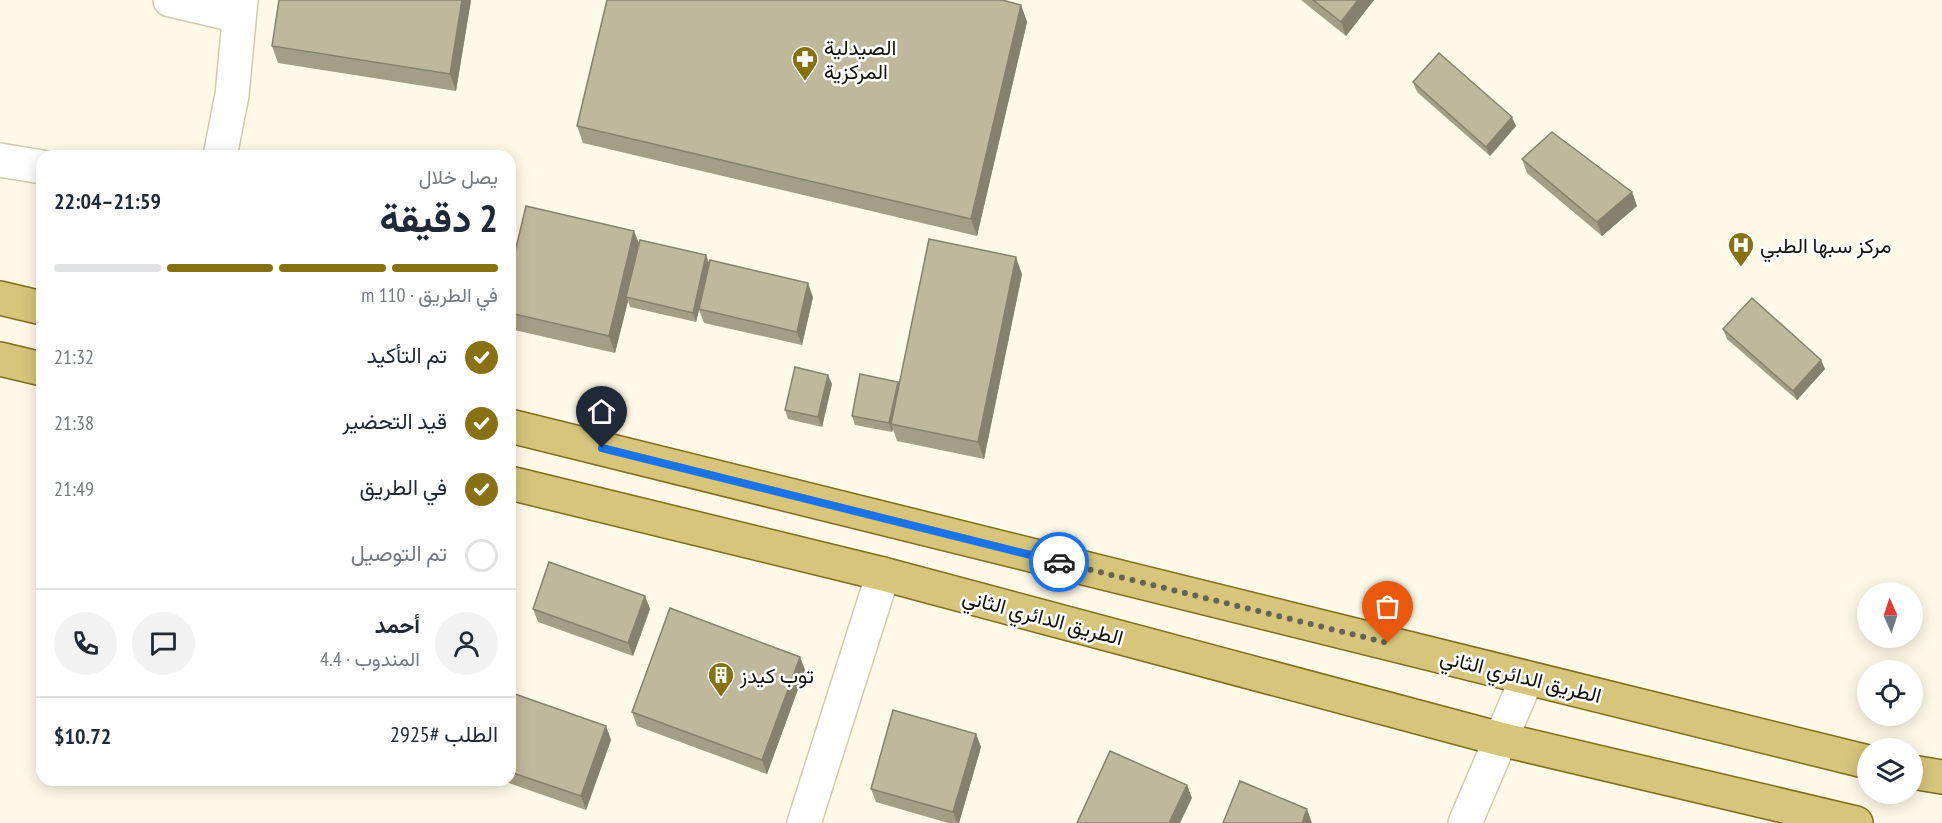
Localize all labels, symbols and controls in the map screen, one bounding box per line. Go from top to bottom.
place label: الصيدلية المركزية [824,34,896,85]
pharmacy icon: الصيدلية المركزية [790,44,820,82]
text: يصل خلال [419,164,498,190]
text: 21:59–22:04 [54,187,161,215]
text: 2 دقيقة [379,192,498,243]
hospital icon: مركز سبها الطبي [1726,230,1756,268]
place label: مركز سبها الطبي [1760,232,1891,263]
text: في الطريق · 110 m [361,282,498,308]
text: تم التأكيد [367,341,447,369]
icon: check [465,341,498,374]
text: 21:32 [54,344,94,370]
pin [576,386,627,448]
icon: home [585,395,618,428]
text: قيد التحضير [342,407,447,435]
icon: check [465,407,498,440]
text: 21:38 [54,410,94,436]
text: في الطريق [359,473,447,501]
icon: check [465,473,498,506]
text: 21:49 [54,476,94,502]
courier [1029,532,1089,592]
text: تم التوصيل [351,539,447,567]
icon: car [1043,546,1076,579]
pin [1362,581,1413,643]
north arrow [1857,582,1923,648]
map controls [1857,582,1923,804]
street label: الطريق الدائري الثاني [959,583,1126,655]
icon: bag [1371,590,1404,623]
text: أحمد [375,611,420,639]
button: phone [54,612,117,675]
button: chat [132,612,195,675]
button: person [435,612,498,675]
street label: الطريق الدائري الثاني [1437,643,1604,713]
text: المندوب · 4.4 [320,646,420,672]
building icon: توب كيدز [706,660,736,698]
button: locate [1857,660,1923,726]
place label: توب كيدز [739,662,814,689]
text: الطلب #2925 [390,720,498,748]
text: $10.72 [54,722,111,750]
button: layers [1857,738,1923,804]

